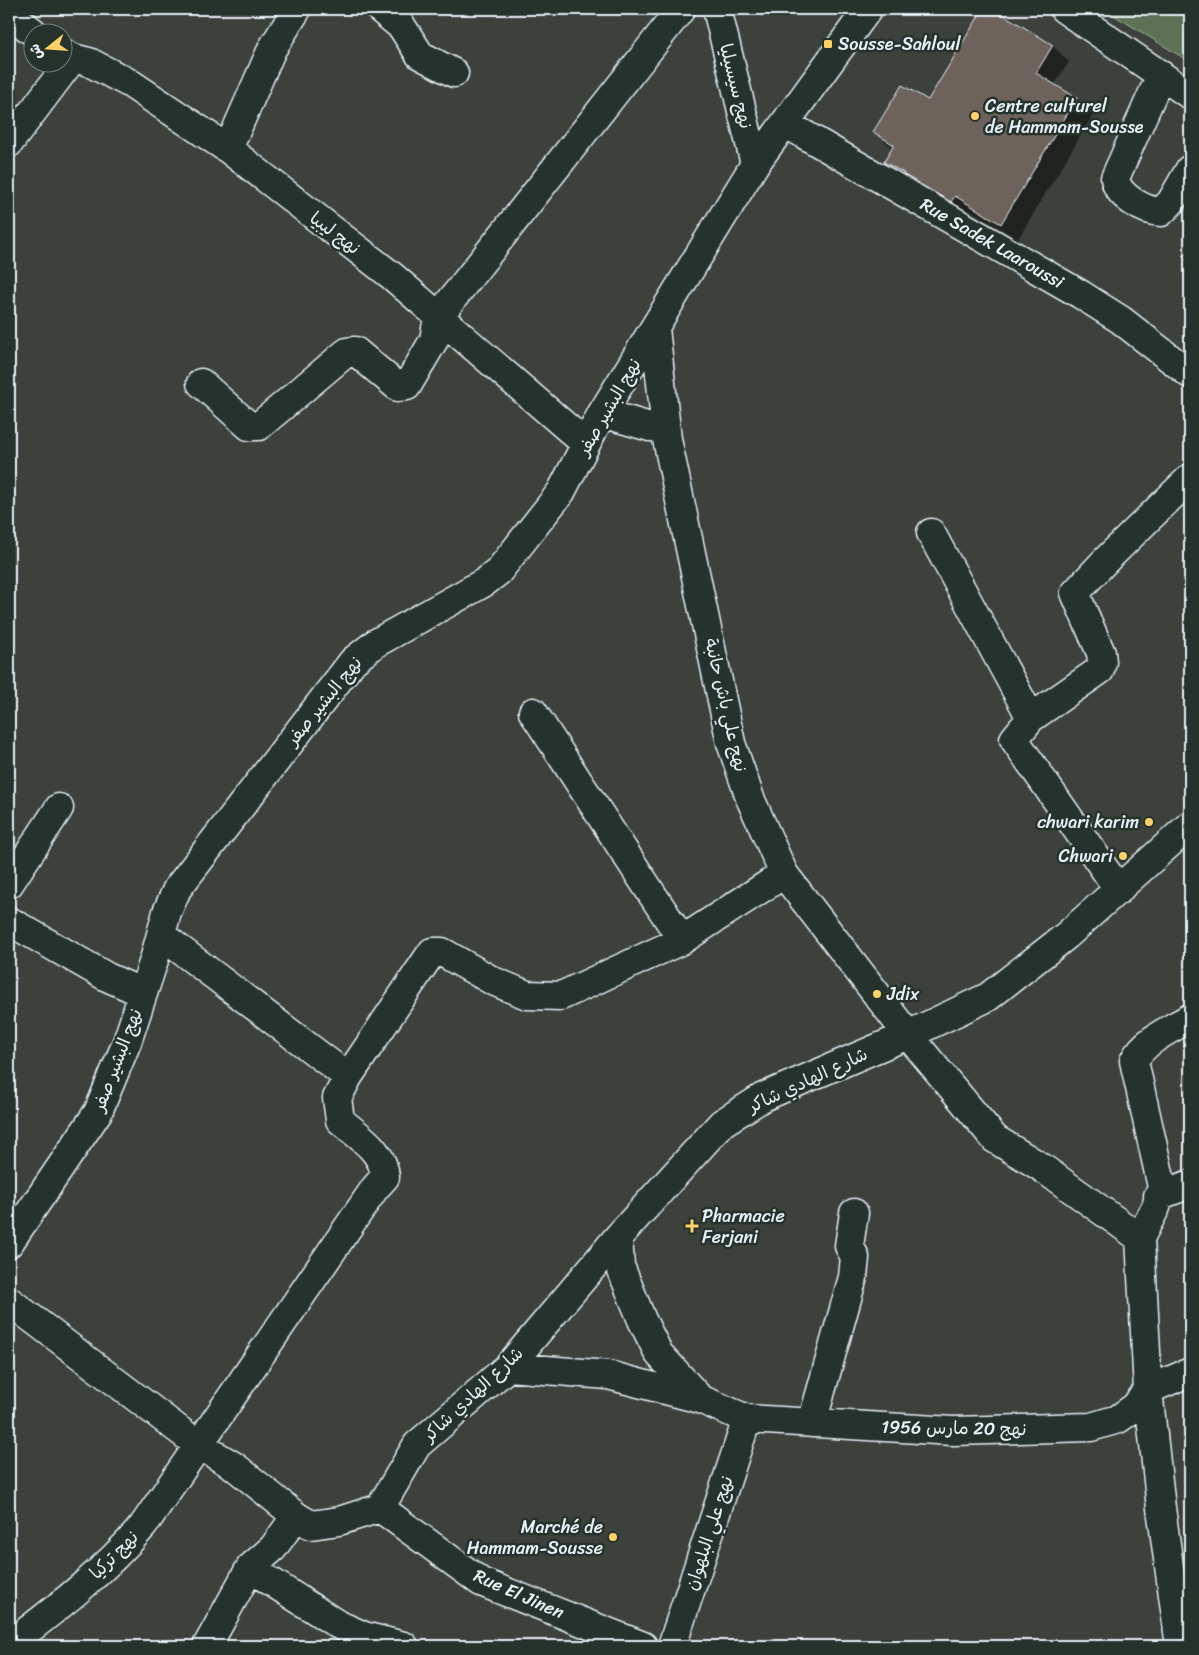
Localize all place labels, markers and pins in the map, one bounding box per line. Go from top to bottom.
place label: Sousse-Sahloul [838,28,961,60]
marker: Sousse-Sahloul [822,38,834,50]
place label: Centre culturel de Hammam-Sousse [985,90,1144,143]
marker: Centre culturel de Hammam-Sousse [969,110,981,122]
place label: chwari karim [1037,806,1139,838]
marker: chwari karim [1143,816,1155,828]
place label: Chwari [1059,840,1114,872]
marker: Chwari [1117,850,1129,862]
place label: Jdix [886,978,920,1010]
marker: Jdix [871,988,883,1000]
place label: Pharmacie Ferjani [702,1200,785,1253]
marker: Pharmacie Ferjani [686,1220,698,1232]
place label: Marché de Hammam-Sousse [467,1511,603,1564]
marker: Marché de Hammam-Sousse [607,1531,619,1543]

